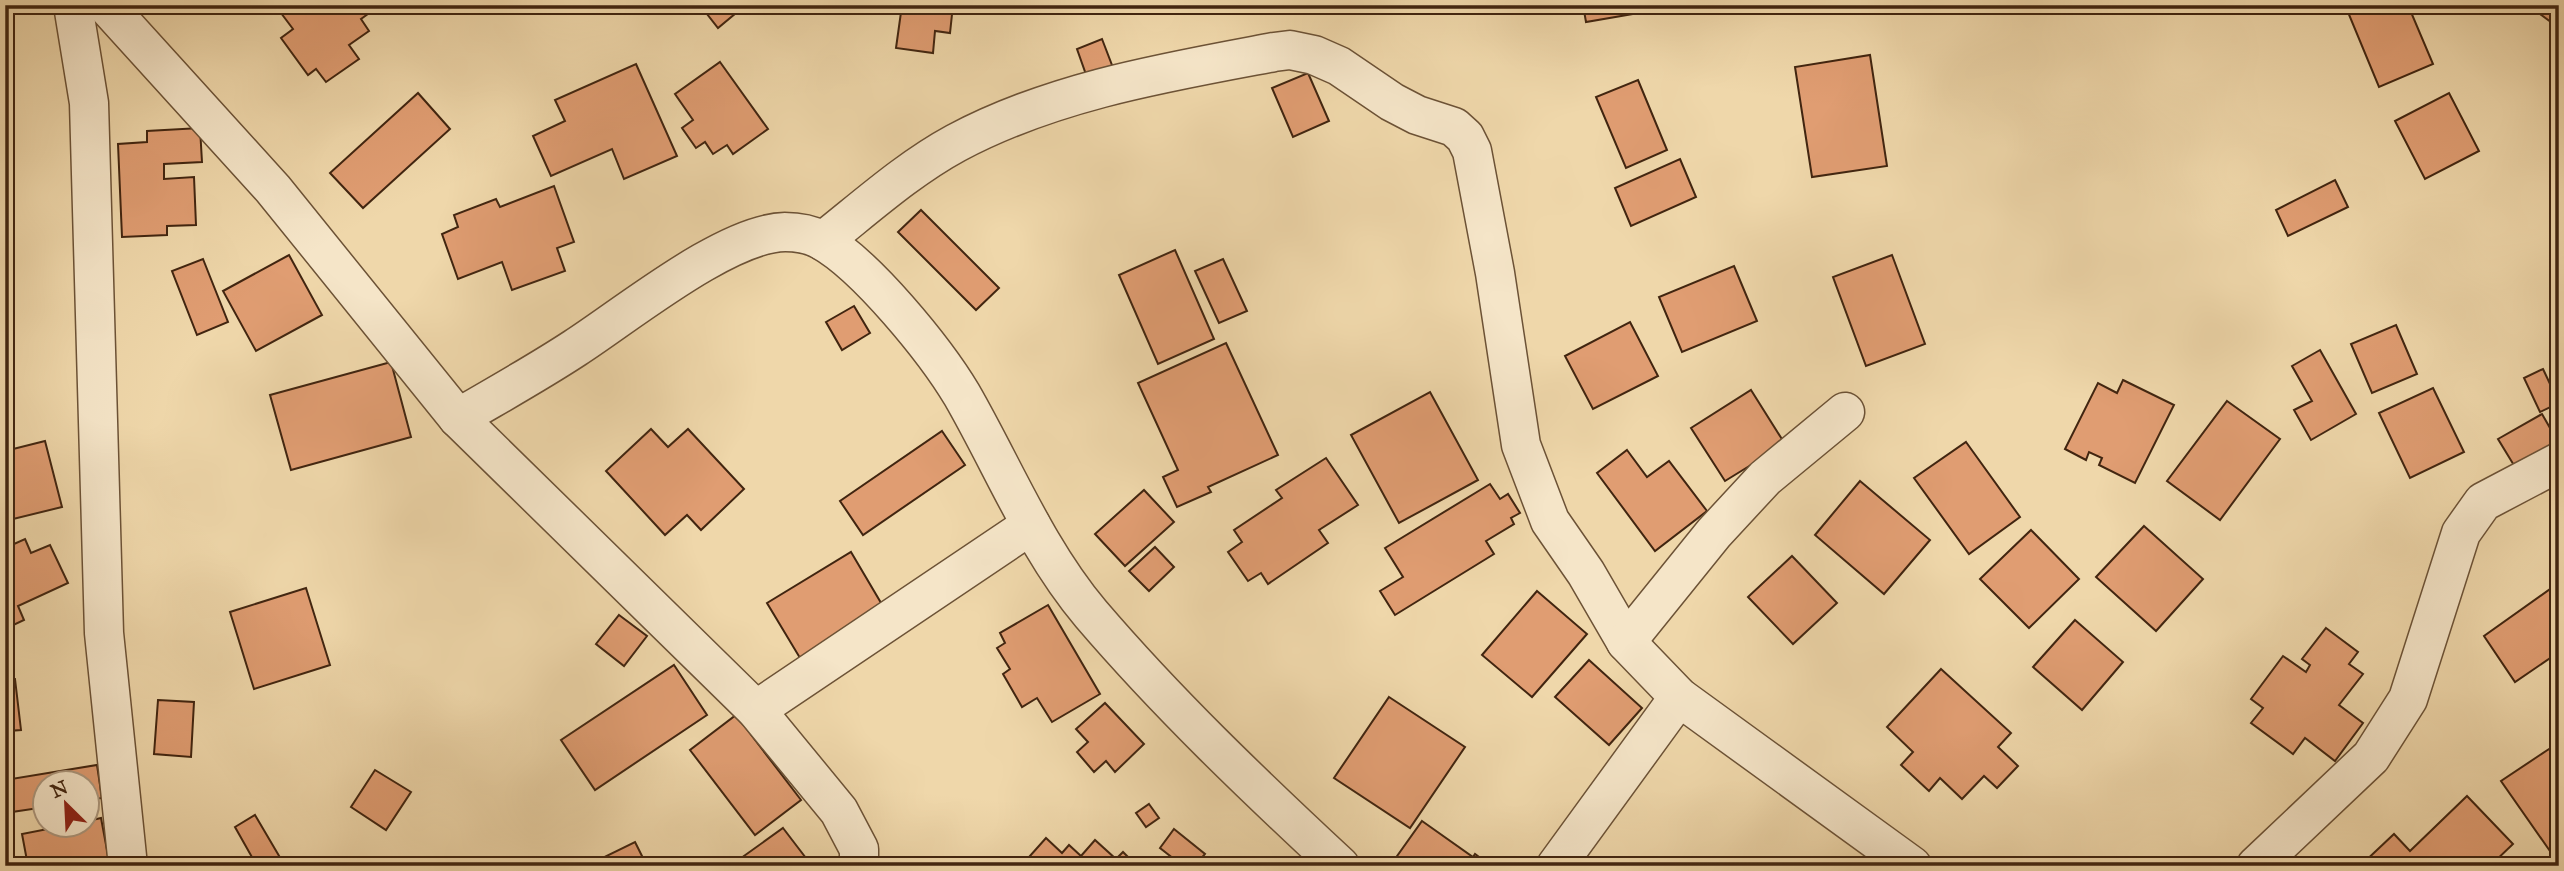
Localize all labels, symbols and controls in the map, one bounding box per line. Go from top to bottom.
north arrow [32,770,102,840]
text: N [47,775,71,803]

